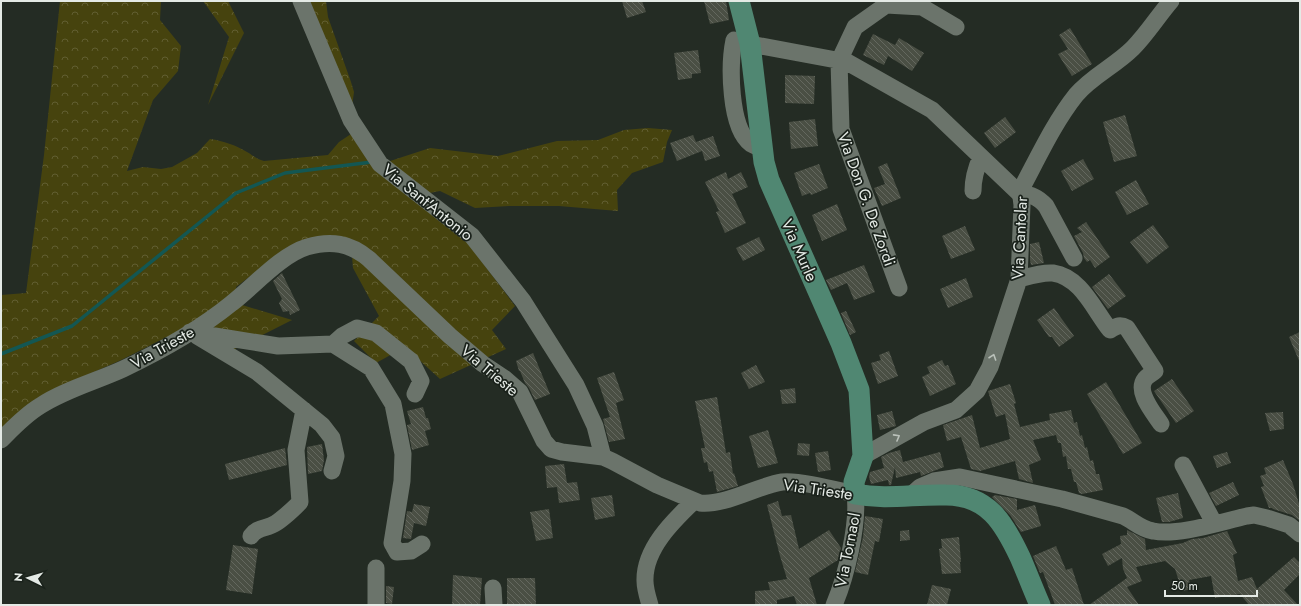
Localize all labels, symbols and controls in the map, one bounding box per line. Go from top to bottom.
street label: Via Don G. De Zordi [832,129,901,269]
street label: Via Sant'Antonio [377,159,478,246]
street label: Via Cantolar [1006,195,1033,280]
street label: Via Murle [776,215,823,285]
street label: Via Trieste [126,320,198,374]
street label: Via Trieste [456,339,524,402]
one-way arrow [988,354,997,361]
one-way arrow [893,435,900,442]
street label: Via Trieste [782,473,854,506]
street label: Via Tornaol [829,511,866,589]
north arrow [8,558,48,598]
text: N [10,572,26,582]
scale bar [1165,572,1257,598]
text: 50 m [1171,577,1198,595]

